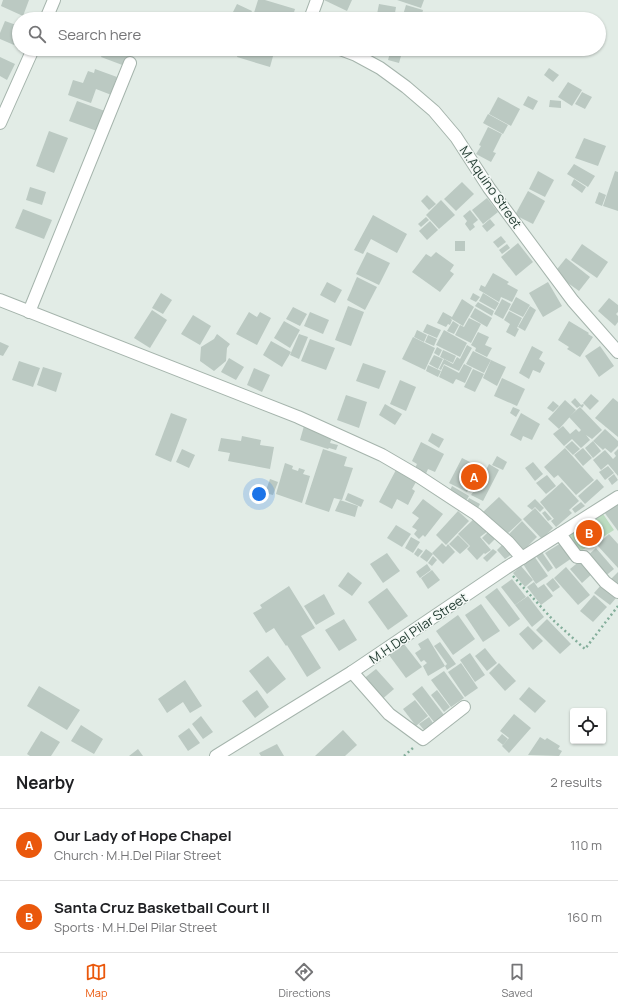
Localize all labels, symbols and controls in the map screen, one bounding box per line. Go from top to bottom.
search box [12,12,606,56]
icon: search [26,23,48,45]
text: Search here [58,24,141,45]
street label: M.Aquino Street [456,142,526,232]
pin: A [461,462,487,492]
your location [249,484,269,504]
pin: B [576,518,602,548]
street label: M.H.Del Pilar Street [365,588,471,668]
map controls [570,708,606,744]
button: locate [570,708,606,744]
text: Nearby [16,771,74,794]
text: 2 results [550,773,602,791]
text: Our Lady of Hope Chapel [54,825,232,846]
text: A [25,836,33,854]
text: 110 m [570,836,602,854]
text: Church · M.H.Del Pilar Street [54,846,221,864]
text: Santa Cruz Basketball Court II [54,897,270,918]
text: B [25,908,33,926]
text: 160 m [567,908,602,926]
text: Sports · M.H.Del Pilar Street [54,918,217,936]
tab: Map [85,961,107,1000]
tab: Directions [278,961,331,1000]
tab: Saved [502,961,533,1000]

